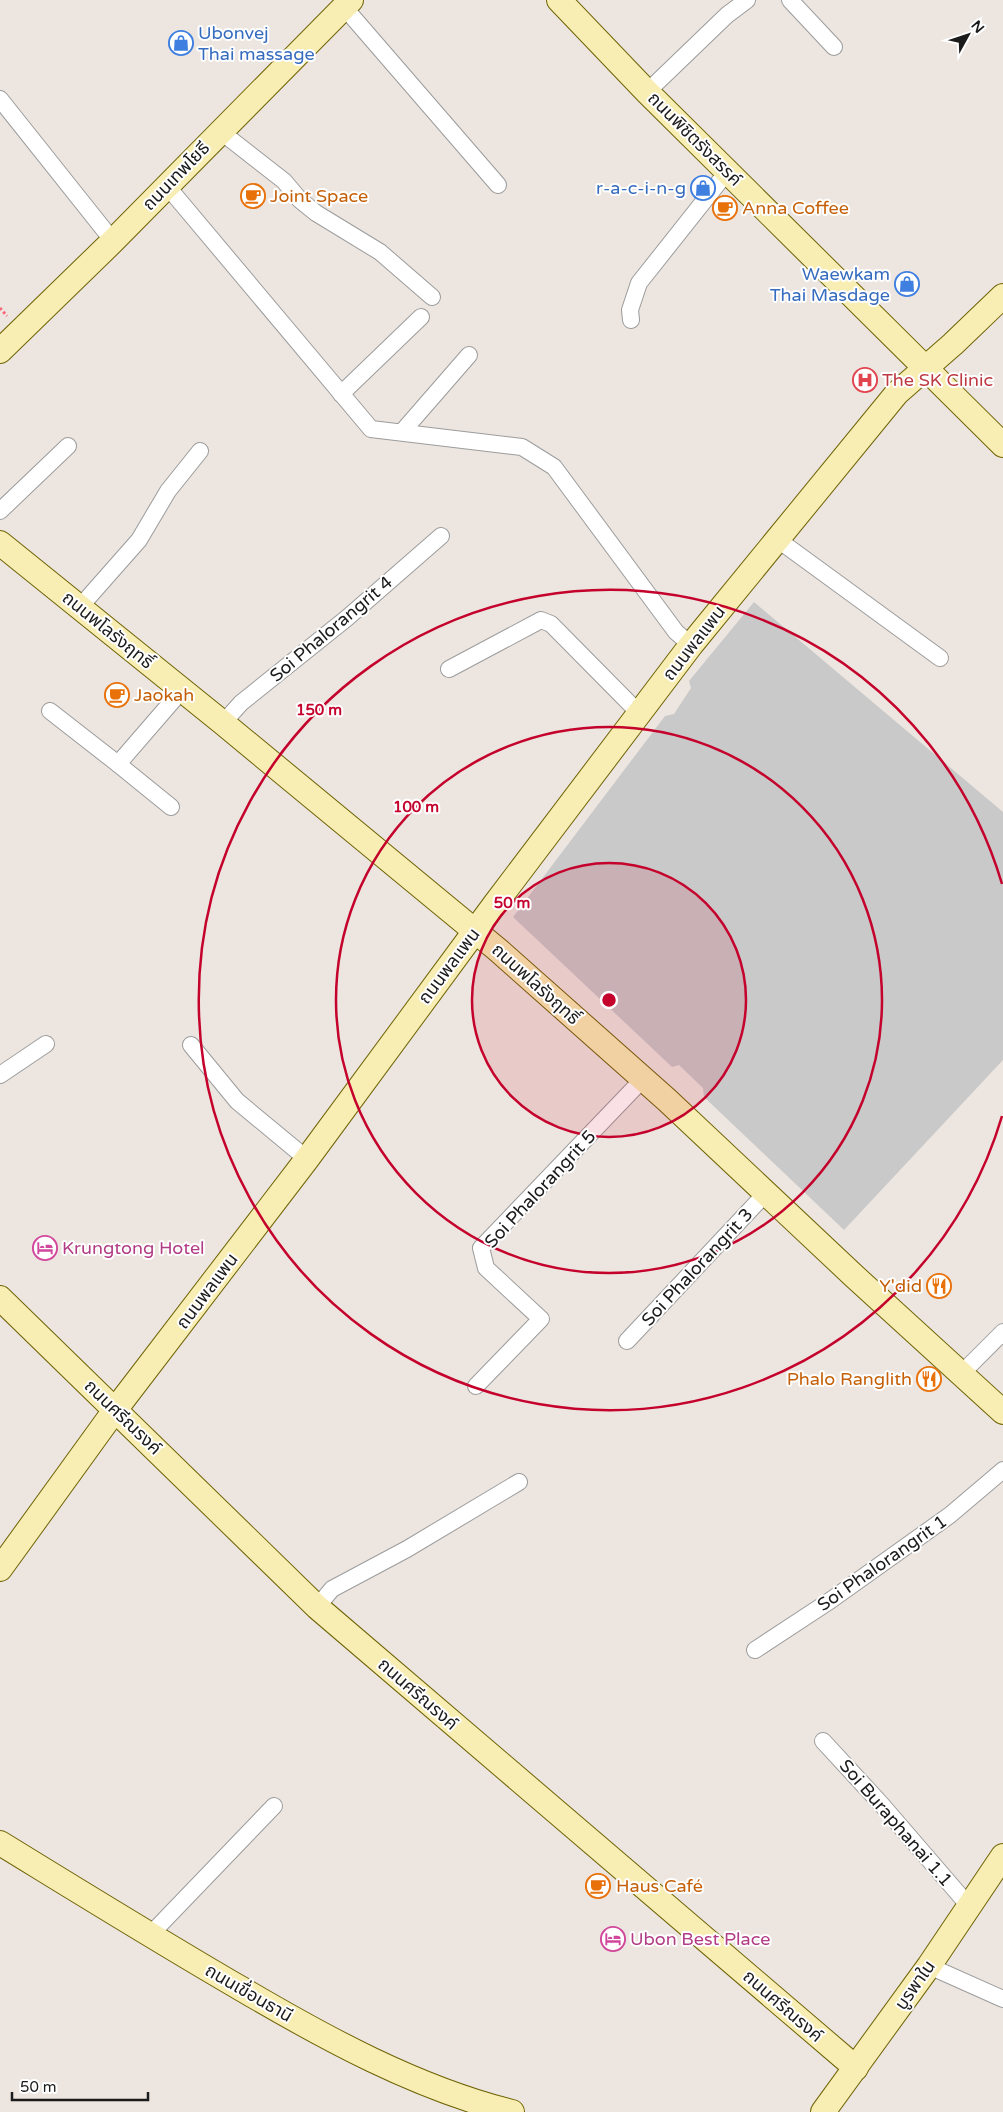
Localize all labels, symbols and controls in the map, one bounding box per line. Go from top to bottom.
north arrow [943,10,993,60]
text: N [967,17,988,37]
place label: Ubonvej Thai massage [198,22,315,65]
shop icon: Ubonvej Thai massage [168,30,194,56]
street label: ถนนพิชิตรังสรรค์ [643,87,747,191]
street label: ถนนเทพโยธี [138,137,214,215]
shop icon: r-a-c-i-n-g [690,175,716,201]
place label: r-a-c-i-n-g [596,177,686,199]
cafe icon: Joint Space [240,183,266,209]
place label: Joint Space [270,185,368,207]
cafe icon: Anna Coffee [712,195,738,221]
place label: Anna Coffee [742,197,849,219]
place label: Waewkam Thai Masdage [770,263,890,306]
shop icon: Waewkam Thai Masdage [894,271,920,297]
hospital icon: The SK Clinic [852,367,878,393]
place label: The SK Clinic [882,369,993,391]
street label: Soi Phalorangrit 4 [265,571,397,687]
street label: ถนนพโลรังฤทธิ์ [58,586,158,674]
street label: ถนนพลแพน [658,601,730,685]
cafe icon: Jaokah [104,682,130,708]
place label: Jaokah [134,684,194,706]
text: 150 m [296,701,342,719]
text: 100 m [393,798,439,816]
text: 50 m [494,894,530,912]
street label: ถนนพลแพน [413,924,485,1008]
street label: ถนนพโลรังฤทธิ์ [487,939,585,1030]
centre of rings [600,991,618,1009]
street label: Soi Phalorangrit 5 [480,1125,600,1253]
street label: Soi Phalorangrit 3 [637,1203,757,1331]
hotel icon: Krungtong Hotel [32,1235,58,1261]
place label: Krungtong Hotel [62,1237,205,1259]
street label: ถนนพลแพน [171,1249,243,1333]
restaurant icon: Y'did [926,1273,952,1299]
place label: Y'did [879,1275,922,1297]
restaurant icon: Phalo Ranglith [916,1366,942,1392]
place label: Phalo Ranglith [787,1368,912,1390]
street label: ถนนศรีณรงค์ [80,1375,166,1459]
street label: Soi Phalorangrit 1 [813,1510,951,1616]
street label: ถนนศรีณรงค์ [373,1653,463,1735]
street label: Soi Buraphanai 1.1 [835,1755,957,1891]
cafe icon: Haus Café [585,1873,611,1899]
place label: Haus Café [616,1875,703,1897]
hotel icon: Ubon Best Place [600,1926,626,1952]
place label: Ubon Best Place [630,1928,770,1950]
street label: บูรพาใน [890,1956,941,2015]
street label: ถนนเขื่อนธานี [201,1957,298,2027]
street label: ถนนศรีณรงค์ [738,1965,828,2047]
scale bar [12,2070,149,2102]
text: 50 m [20,2078,57,2096]

